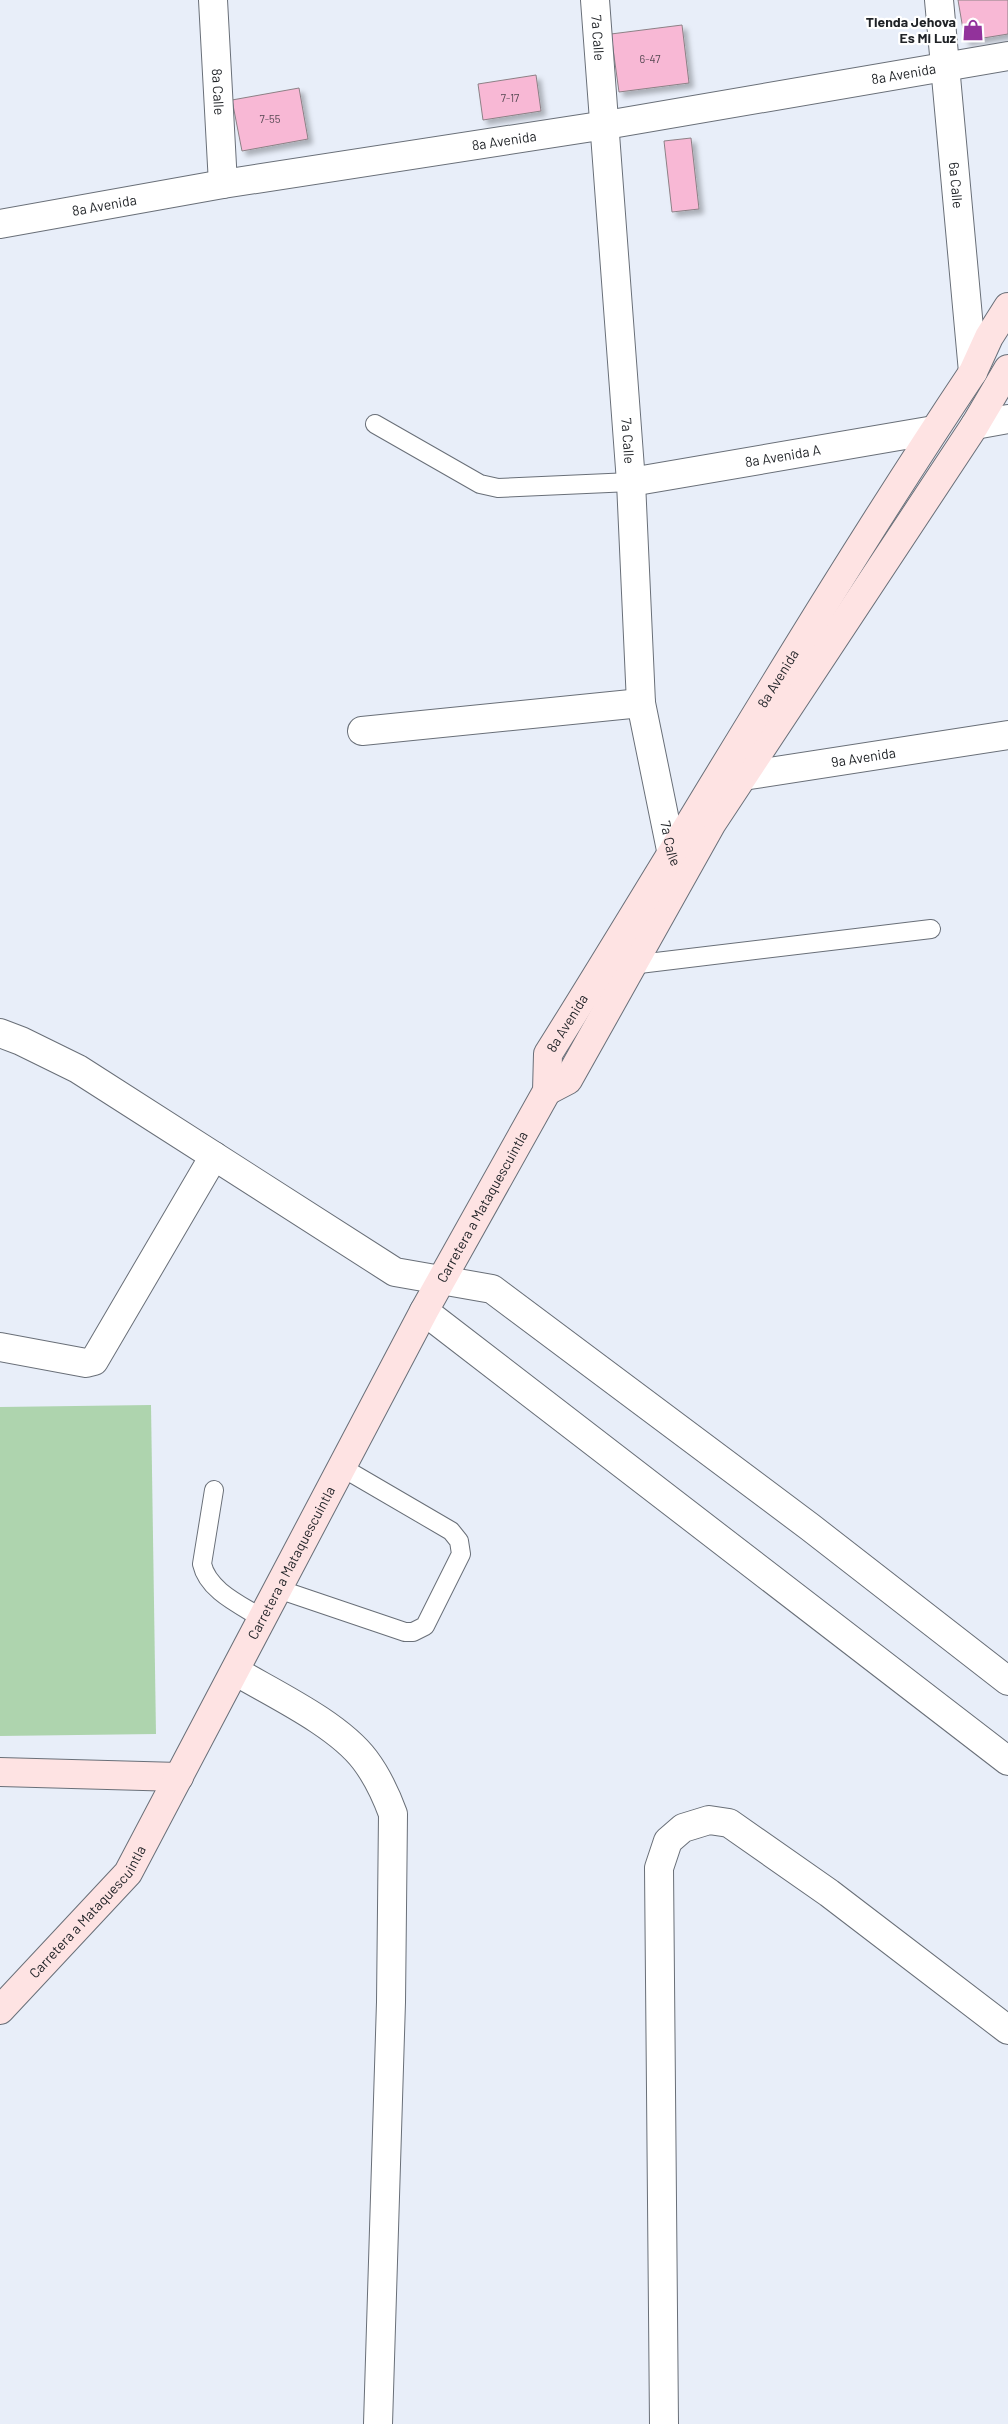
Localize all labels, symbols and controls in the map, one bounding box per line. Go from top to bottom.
place label: Tienda Jehova Es Mi Luz [866,13,957,46]
street label: 7a Calle [588,14,609,61]
shop icon: Tienda Jehova Es Mi Luz [960,17,986,43]
house number: 6-47 [640,52,660,65]
street label: 8a Avenida [870,60,937,87]
street label: 8a Calle [209,68,228,116]
house number: 7-17 [501,91,519,104]
house number: 7-55 [260,112,281,125]
street label: 8a Avenida [471,127,538,154]
street label: 6a Calle [946,161,967,209]
street label: 8a Avenida [71,191,138,219]
street label: 7a Calle [618,417,639,464]
street label: 8a Avenida A [744,441,822,470]
street label: 8a Avenida [753,646,802,711]
street label: 9a Avenida [830,743,897,770]
street label: 7a Calle [657,819,685,869]
street label: 8a Avenida [542,991,591,1055]
street label: Carretera a Mataquescuintla [433,1128,531,1285]
street label: Carretera a Mataquescuintla [244,1483,338,1642]
street label: Carretera a Mataquescuintla [25,1842,149,1981]

